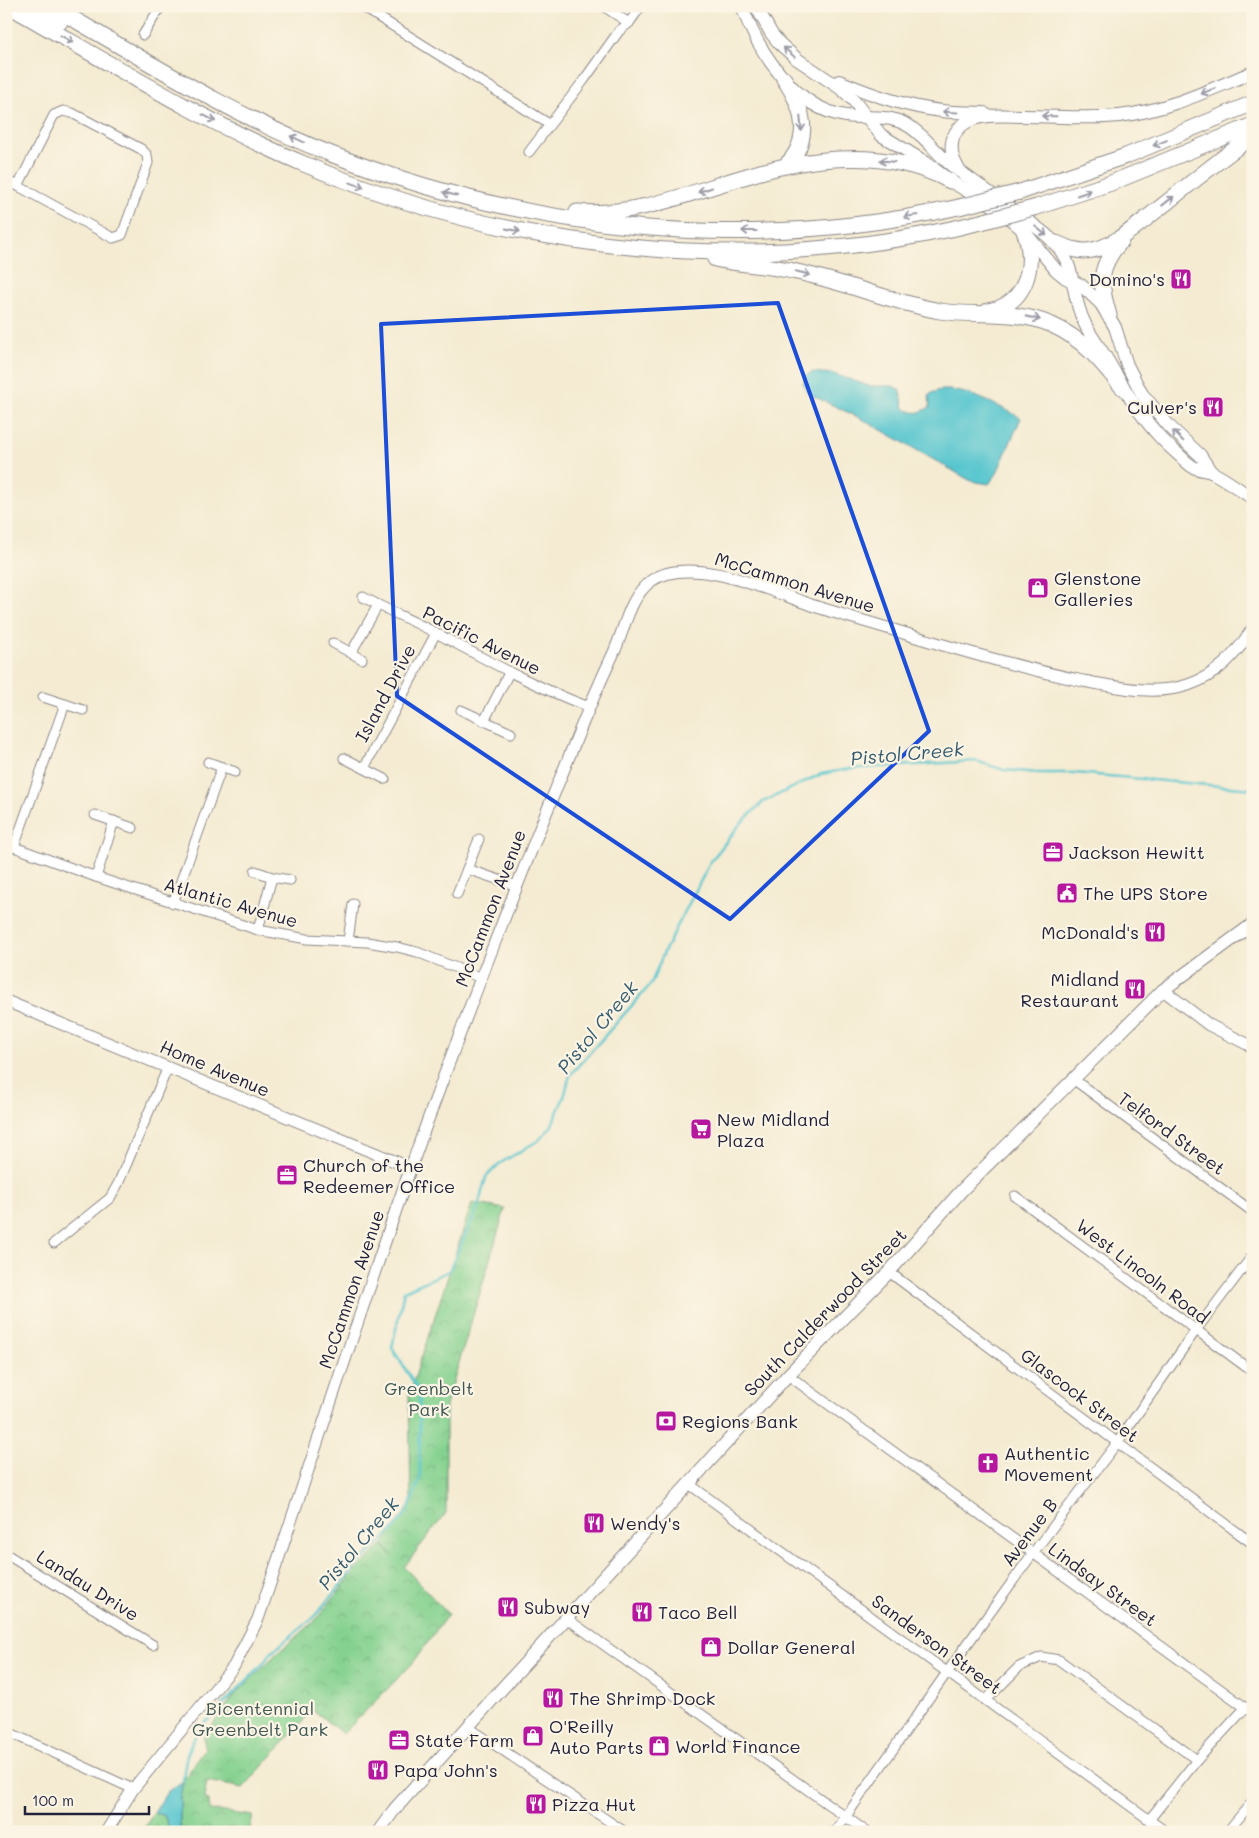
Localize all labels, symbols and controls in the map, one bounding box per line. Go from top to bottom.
one-way arrow [59,34,74,44]
one-way arrow [783,47,796,58]
one-way arrow [1201,86,1216,96]
one-way arrow [943,107,959,116]
one-way arrow [1041,111,1058,121]
one-way arrow [201,113,216,123]
one-way arrow [796,115,806,131]
one-way arrow [290,133,305,143]
one-way arrow [1153,139,1168,148]
one-way arrow [880,156,896,166]
one-way arrow [348,181,364,190]
one-way arrow [697,186,713,195]
one-way arrow [443,188,459,198]
one-way arrow [1076,188,1091,197]
one-way arrow [1162,195,1175,206]
one-way arrow [903,212,919,222]
one-way arrow [504,225,520,235]
one-way arrow [1034,225,1047,236]
one-way arrow [741,226,758,236]
place label: Domino's [1089,267,1165,291]
restaurant icon: Domino's [1169,267,1193,291]
one-way arrow [795,269,811,278]
one-way arrow [1024,314,1040,323]
place label: Culver's [1127,395,1197,419]
restaurant icon: Culver's [1201,395,1225,419]
one-way arrow [1172,430,1185,442]
street label: McCammon Avenue [712,546,878,618]
place label: Glenstone Galleries [1054,566,1141,611]
shop icon: Glenstone Galleries [1026,576,1050,600]
street label: Pacific Avenue [419,600,545,680]
street label: Island Drive [349,640,421,746]
water label: Pistol Creek [849,736,966,770]
street label: McCammon Avenue [449,826,531,990]
office icon: Jackson Hewitt [1041,840,1065,864]
place label: Jackson Hewitt [1069,840,1205,864]
street label: Atlantic Avenue [161,871,301,933]
public building icon: The UPS Store [1055,881,1079,905]
place label: The UPS Store [1083,881,1208,905]
place label: McDonald's [1041,920,1139,944]
restaurant icon: McDonald's [1143,920,1167,944]
place label: Midland Restaurant [1020,967,1119,1012]
water label: Pistol Creek [551,975,644,1079]
restaurant icon: Midland Restaurant [1123,977,1147,1001]
street label: Home Avenue [156,1034,274,1102]
street label: Telford Street [1114,1086,1230,1180]
place label: New Midland Plaza [717,1107,830,1152]
supermarket icon: New Midland Plaza [689,1117,713,1141]
place label: Church of the Redeemer Office [303,1153,455,1198]
office icon: Church of the Redeemer Office [275,1163,299,1187]
street label: McCammon Avenue [313,1206,389,1372]
street label: West Lincoln Road [1072,1213,1214,1329]
street label: South Calderwood Street [738,1223,912,1401]
street label: Glascock Street [1016,1343,1144,1447]
park label: Greenbelt Park [384,1376,474,1421]
bank icon: Regions Bank [654,1409,678,1433]
place label: Regions Bank [682,1409,798,1433]
place label: Authentic Movement [1004,1441,1093,1486]
church icon: Authentic Movement [976,1451,1000,1475]
water label: Pistol Creek [312,1491,405,1595]
street label: Avenue B [996,1493,1062,1571]
restaurant icon: Wendy's [582,1511,606,1535]
place label: Wendy's [610,1511,680,1535]
street label: Lindsay Street [1044,1536,1162,1632]
street label: Landau Drive [32,1544,144,1626]
street label: Sanderson Street [867,1589,1007,1699]
restaurant icon: Subway [496,1595,520,1619]
place label: Subway [524,1595,590,1619]
restaurant icon: Taco Bell [630,1600,654,1624]
place label: Taco Bell [658,1600,738,1624]
shop icon: Dollar General [699,1635,723,1659]
place label: Dollar General [727,1635,855,1659]
restaurant icon: The Shrimp Dock [541,1686,565,1710]
place label: The Shrimp Dock [569,1686,715,1710]
park label: Bicentennial Greenbelt Park [192,1696,328,1741]
place label: O'Reilly Auto Parts [549,1714,644,1759]
shop icon: O'Reilly Auto Parts [521,1724,545,1748]
office icon: State Farm [387,1728,411,1752]
place label: State Farm [415,1728,514,1752]
shop icon: World Finance [647,1734,671,1758]
place label: World Finance [675,1734,801,1758]
restaurant icon: Papa John's [366,1758,390,1782]
place label: Papa John's [394,1758,498,1782]
scale bar [25,1783,149,1815]
text: 100 m [32,1790,74,1810]
restaurant icon: Pizza Hut [524,1792,548,1816]
place label: Pizza Hut [552,1792,636,1816]

